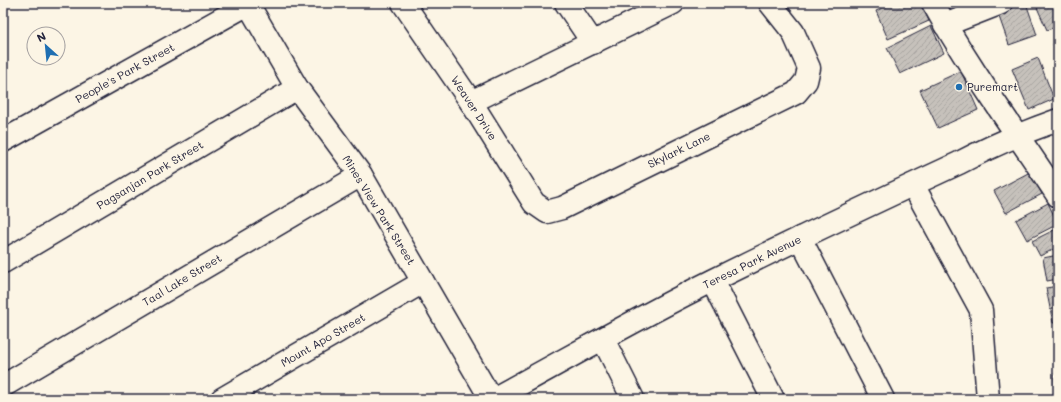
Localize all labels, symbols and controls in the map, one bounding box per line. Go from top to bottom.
north arrow [26,26,66,66]
text: N [34,28,48,45]
street label: People's Park Street [72,39,177,106]
street label: Weaver Drive [448,73,501,143]
place label: Puremart [967,79,1018,94]
marker: Puremart [954,82,964,92]
street label: Skylark Lane [645,128,713,171]
street label: Pagsanjan Park Street [94,137,206,212]
street label: Mines View Park Street [339,152,419,268]
street label: Teresa Park Avenue [700,231,804,292]
street label: Taal Lake Street [139,250,224,309]
street label: Mount Apo Street [278,309,368,370]

